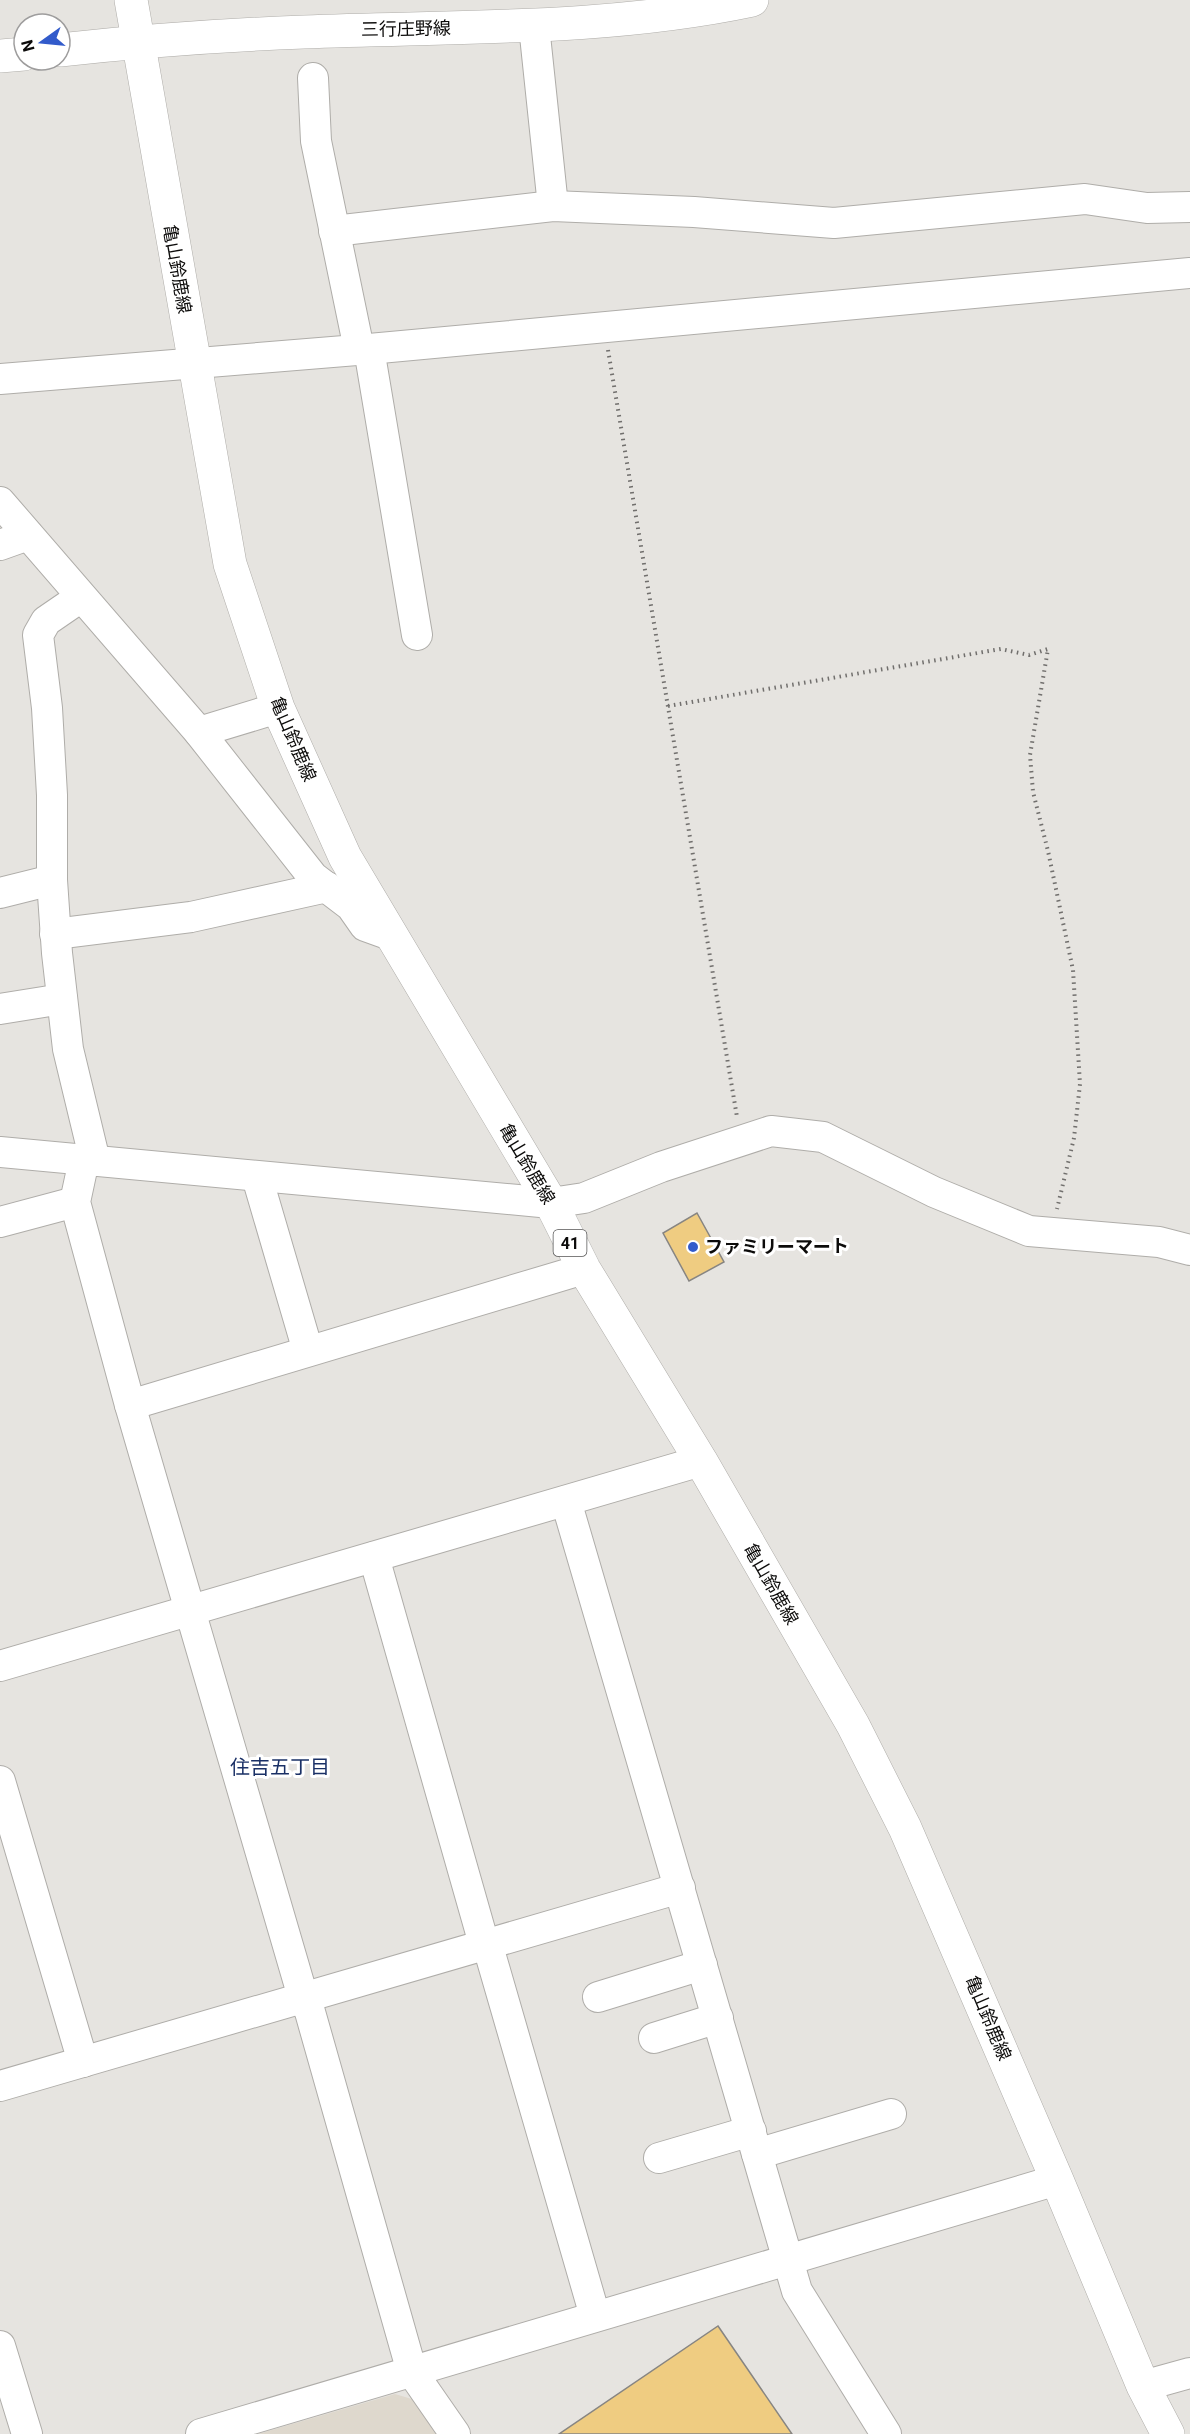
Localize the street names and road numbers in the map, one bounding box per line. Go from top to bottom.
street label: 三行庄野線 [361,17,451,40]
street label: 亀山鈴鹿線 [159,223,196,315]
street label: 亀山鈴鹿線 [266,693,321,784]
street label: 亀山鈴鹿線 [495,1120,560,1208]
road number: 41 [554,1230,586,1256]
street label: 亀山鈴鹿線 [740,1540,803,1628]
street label: 亀山鈴鹿線 [961,1972,1016,2063]

